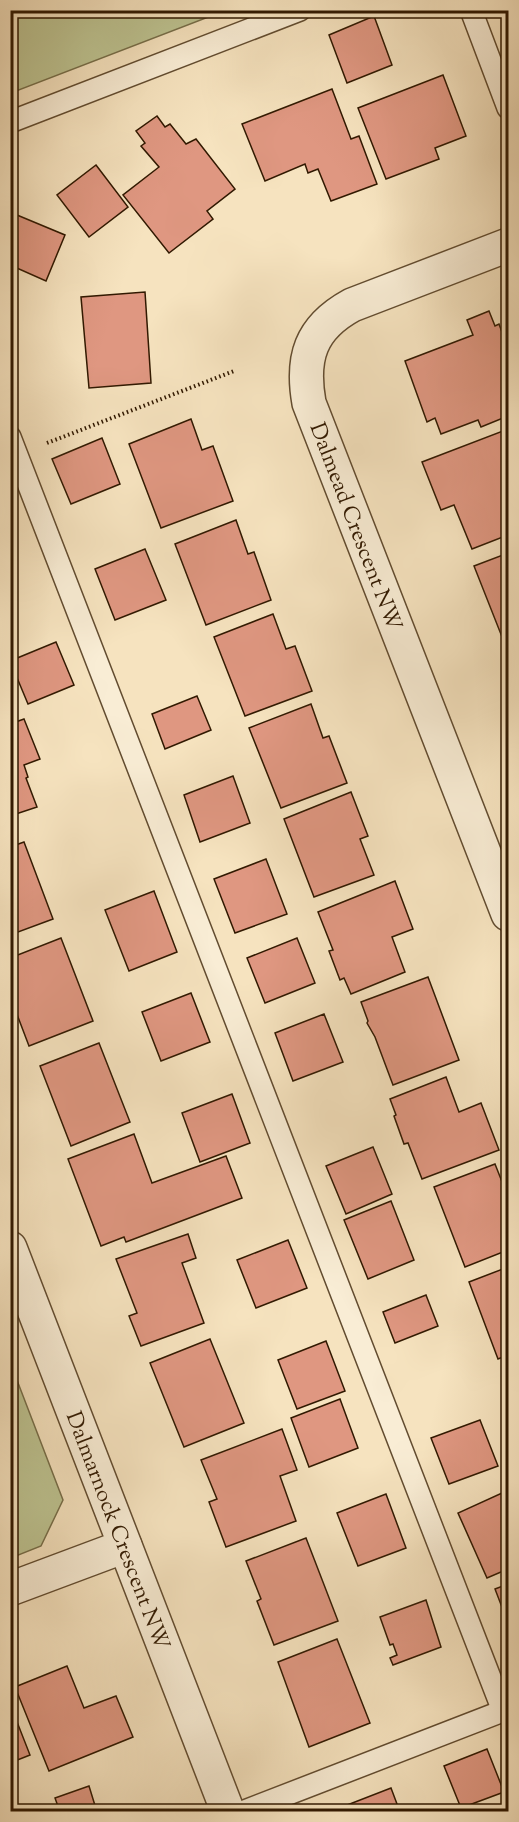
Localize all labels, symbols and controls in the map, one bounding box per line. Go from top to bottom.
street label: Dalmead Crescent NW [300,418,409,636]
street label: Dalmarnock Crescent NW [56,1407,176,1655]

